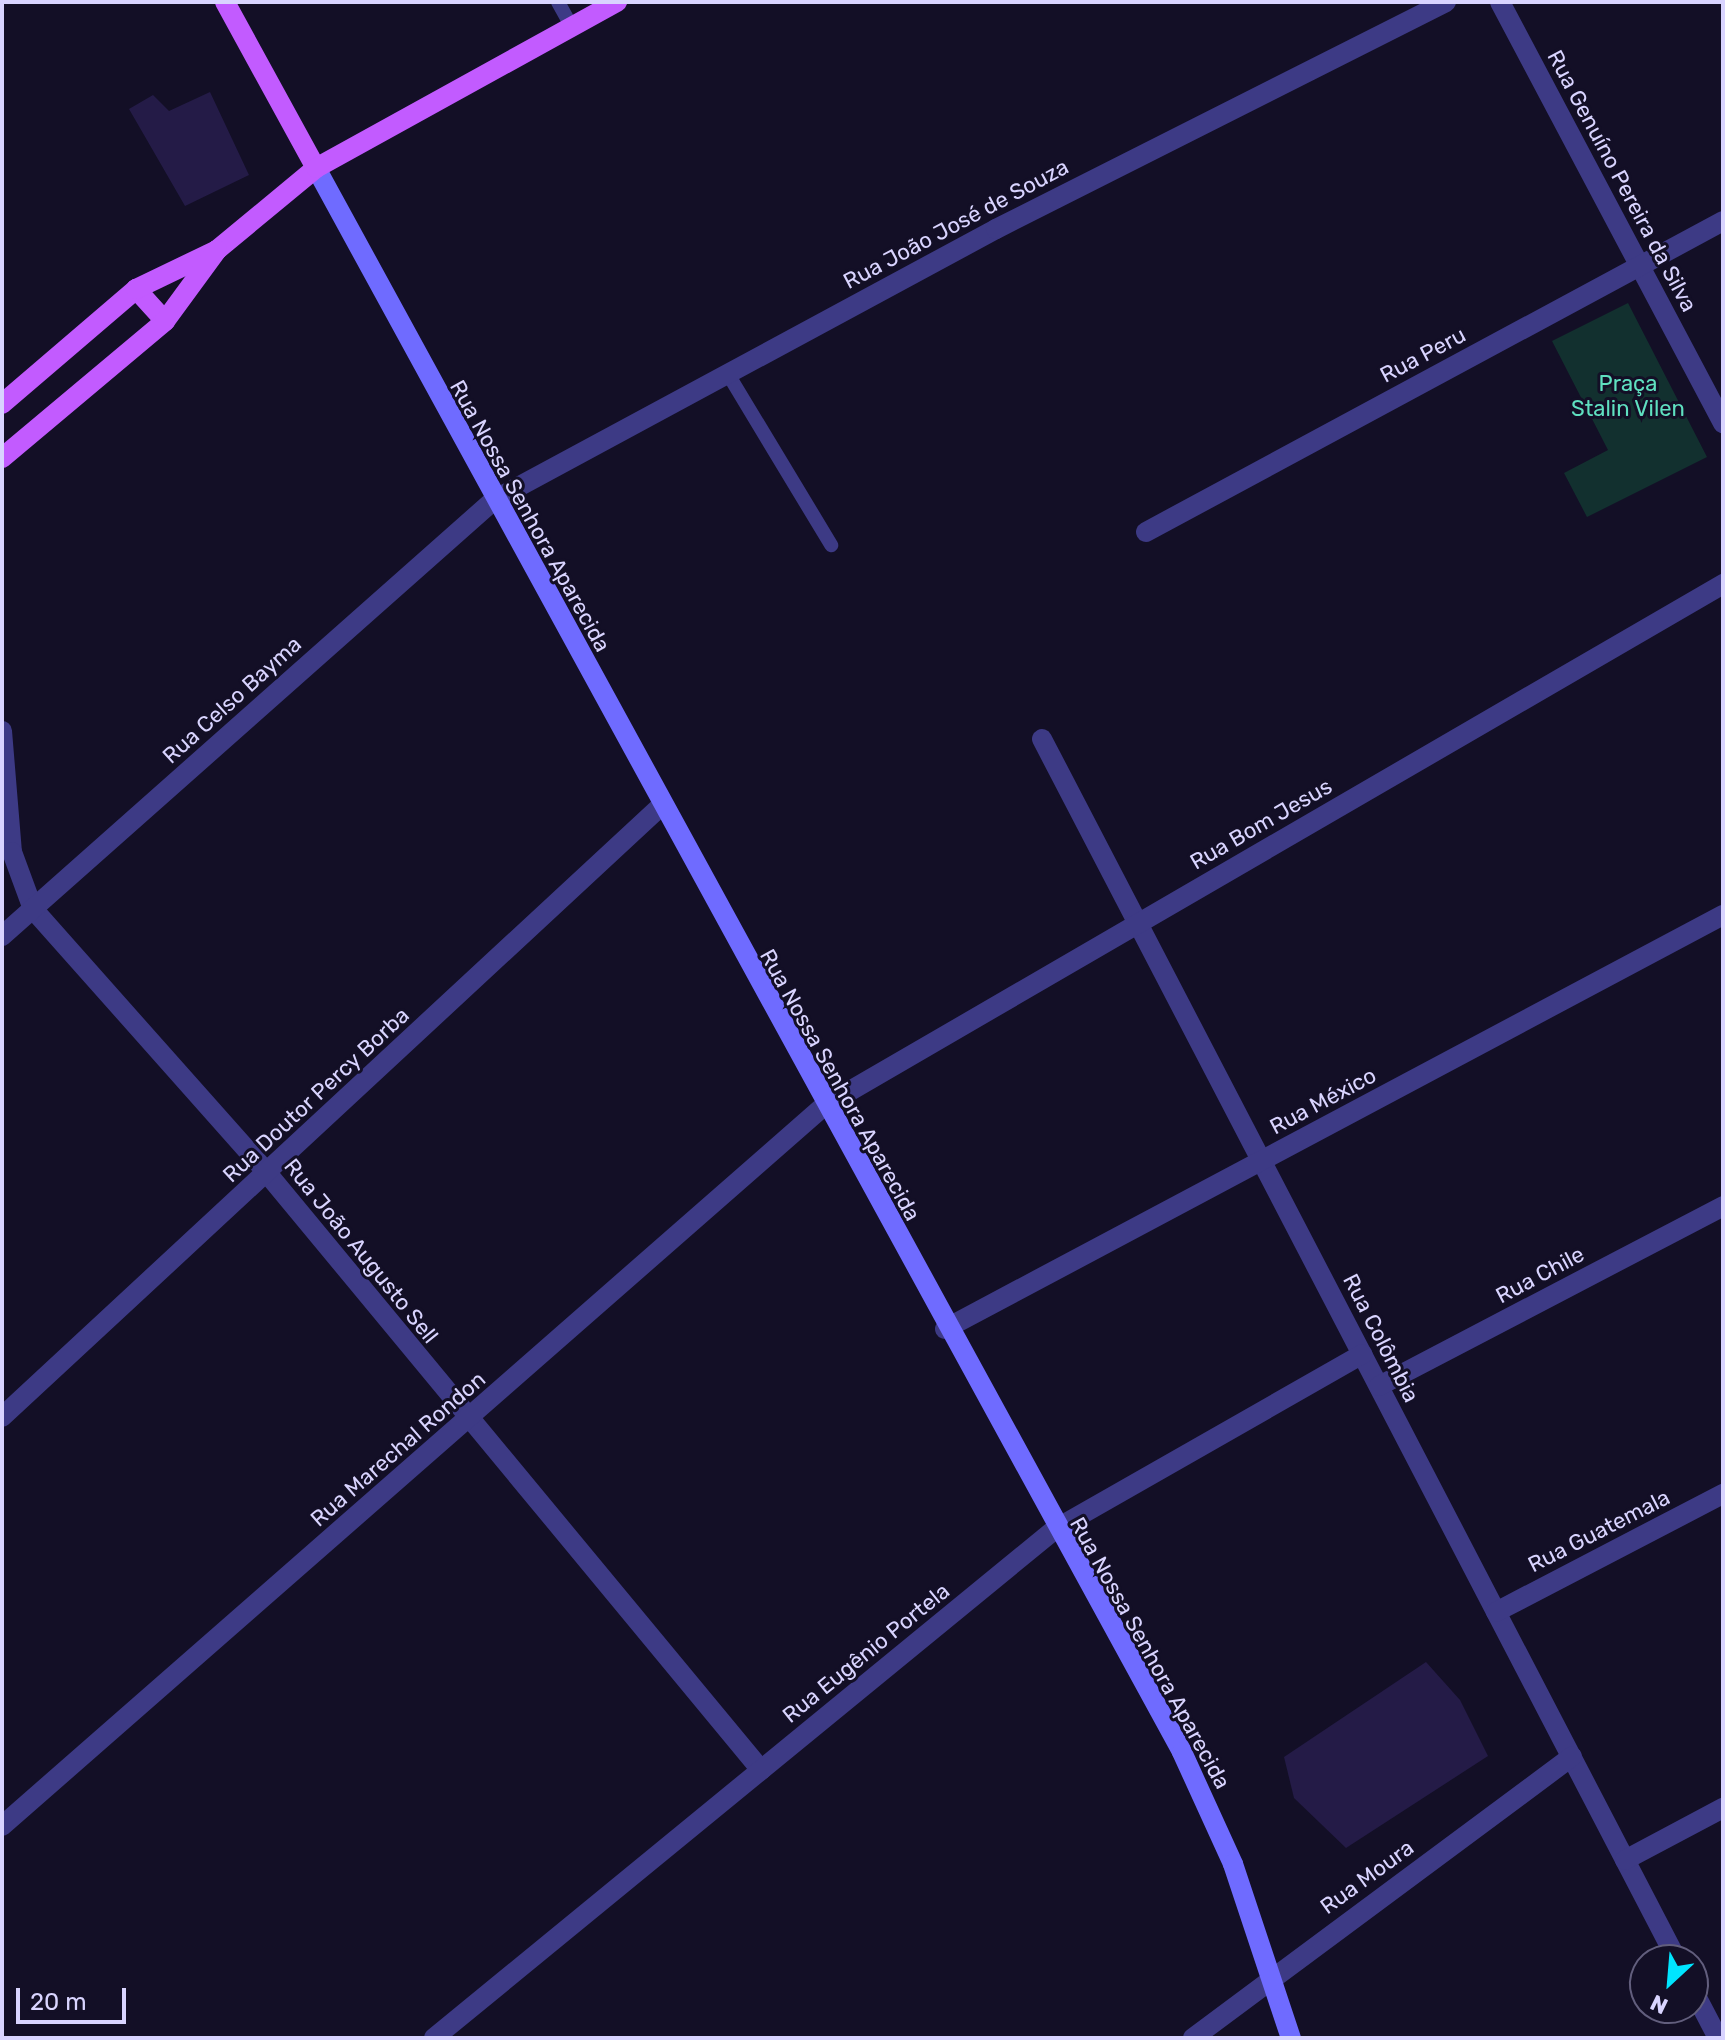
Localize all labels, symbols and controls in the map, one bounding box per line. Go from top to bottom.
street label: Rua Genuíno Pereira da Silva [1542,46,1702,316]
street label: Rua João José de Souza [839,153,1073,295]
street label: Rua Peru [1376,321,1470,389]
park label: Praça Stalin Vilen [1571,370,1685,422]
street label: Rua Nossa Senhora Aparecida [444,375,616,657]
street label: Rua Celso Bayma [157,631,307,769]
street label: Rua Bom Jesus [1185,773,1337,875]
street label: Rua Nossa Senhora Aparecida [754,944,926,1226]
street label: Rua Doutor Percy Borba [217,1001,415,1189]
street label: Rua México [1265,1062,1381,1140]
street label: Rua João Augusto Sell [278,1153,444,1349]
street label: Rua Chile [1491,1241,1589,1309]
street label: Rua Colômbia [1337,1269,1425,1407]
street label: Rua Marechal Rondon [305,1366,491,1532]
street label: Rua Guatemala [1524,1484,1674,1578]
street label: Rua Nossa Senhora Aparecida [1064,1512,1236,1794]
street label: Rua Eugênio Portela [777,1578,955,1728]
street label: Rua Moura [1315,1834,1419,1920]
north arrow [1629,1944,1709,2024]
scale bar [20,1972,130,2022]
text: 20 m [30,1988,87,2016]
text: N [1646,1989,1672,2020]

